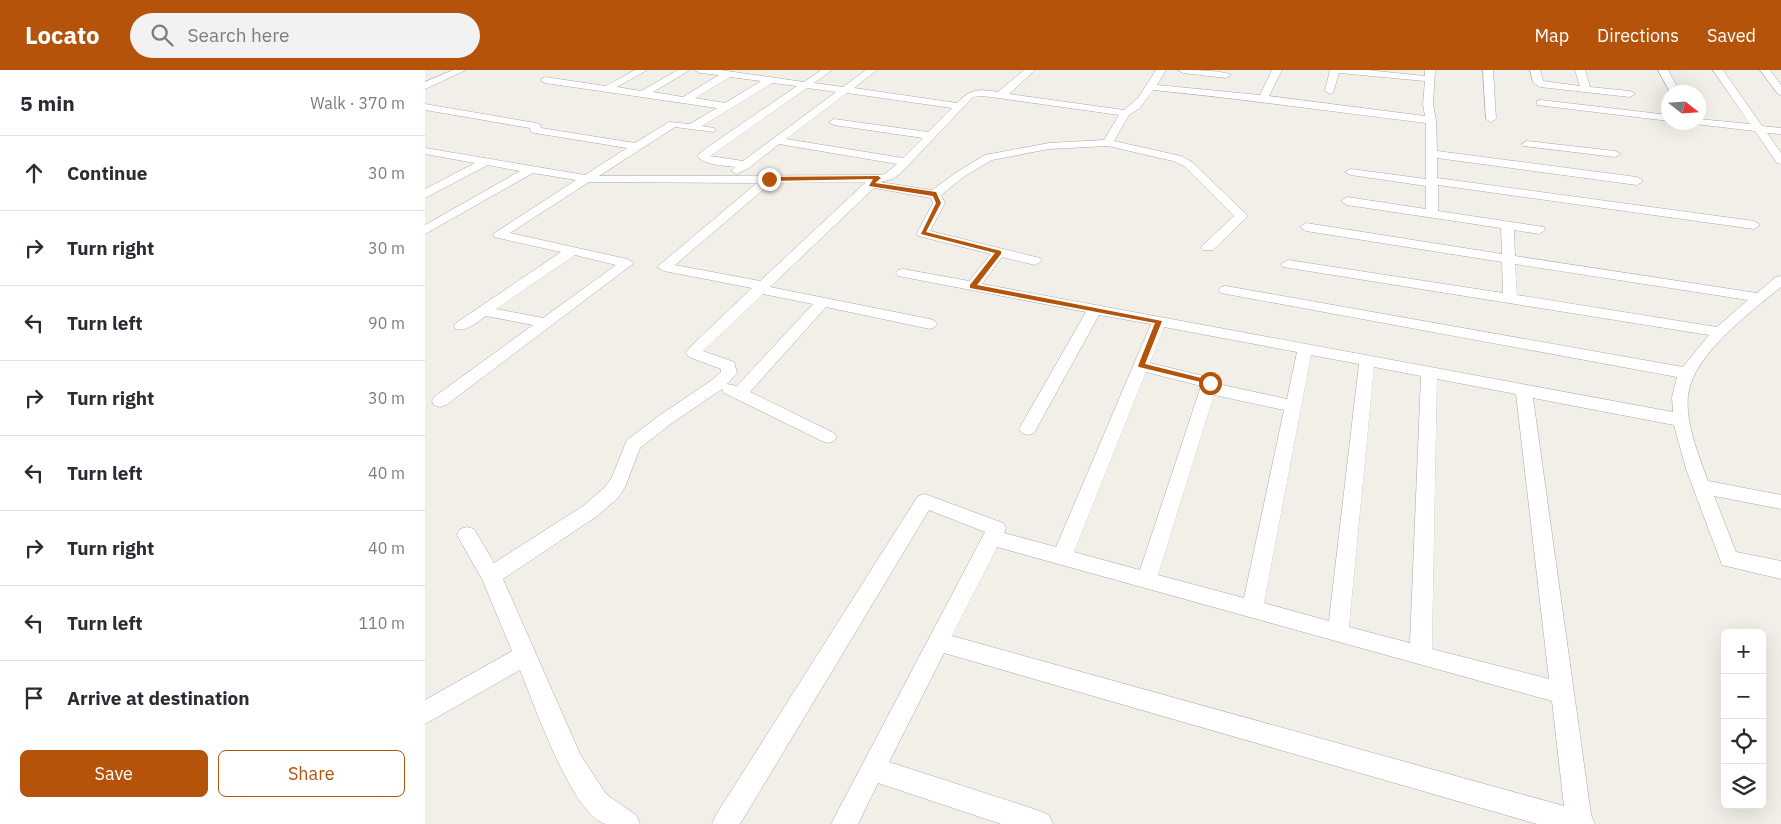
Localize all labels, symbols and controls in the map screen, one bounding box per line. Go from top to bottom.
search box [130,13,480,58]
text: Locato [25,19,100,51]
icon: search [148,21,176,49]
text: Search here [188,23,289,47]
text: Map [1534,24,1569,47]
text: Directions [1597,24,1679,47]
text: Saved [1707,24,1756,47]
north arrow [1661,85,1706,130]
text: 5 min [20,89,75,117]
text: Walk · 370 m [310,93,405,113]
icon: ahead [20,159,48,187]
text: Continue [67,161,147,185]
text: 30 m [368,163,405,183]
route end [758,168,781,191]
icon: right [20,234,48,262]
text: Turn right [67,236,154,260]
text: 30 m [368,238,405,258]
icon: left [20,309,48,337]
text: Turn left [67,311,143,335]
text: 90 m [368,313,405,333]
route start [1199,372,1222,395]
icon: right [20,384,48,412]
text: Turn right [67,386,154,410]
text: 30 m [368,388,405,408]
icon: left [20,459,48,487]
text: Turn left [67,461,143,485]
text: 40 m [368,463,405,483]
icon: right [20,534,48,562]
text: Turn right [67,536,154,560]
text: 40 m [368,538,405,558]
icon: left [20,609,48,637]
text: Turn left [67,611,143,635]
text: 110 m [358,613,405,633]
map controls [1721,629,1766,809]
button: + [1721,629,1766,674]
button: − [1721,674,1766,719]
icon: arrive [20,684,48,712]
text: Arrive at destination [67,686,250,710]
button: locate [1721,719,1766,764]
button: Save [20,750,208,797]
button: Share [218,750,405,797]
button: layers [1721,764,1766,809]

